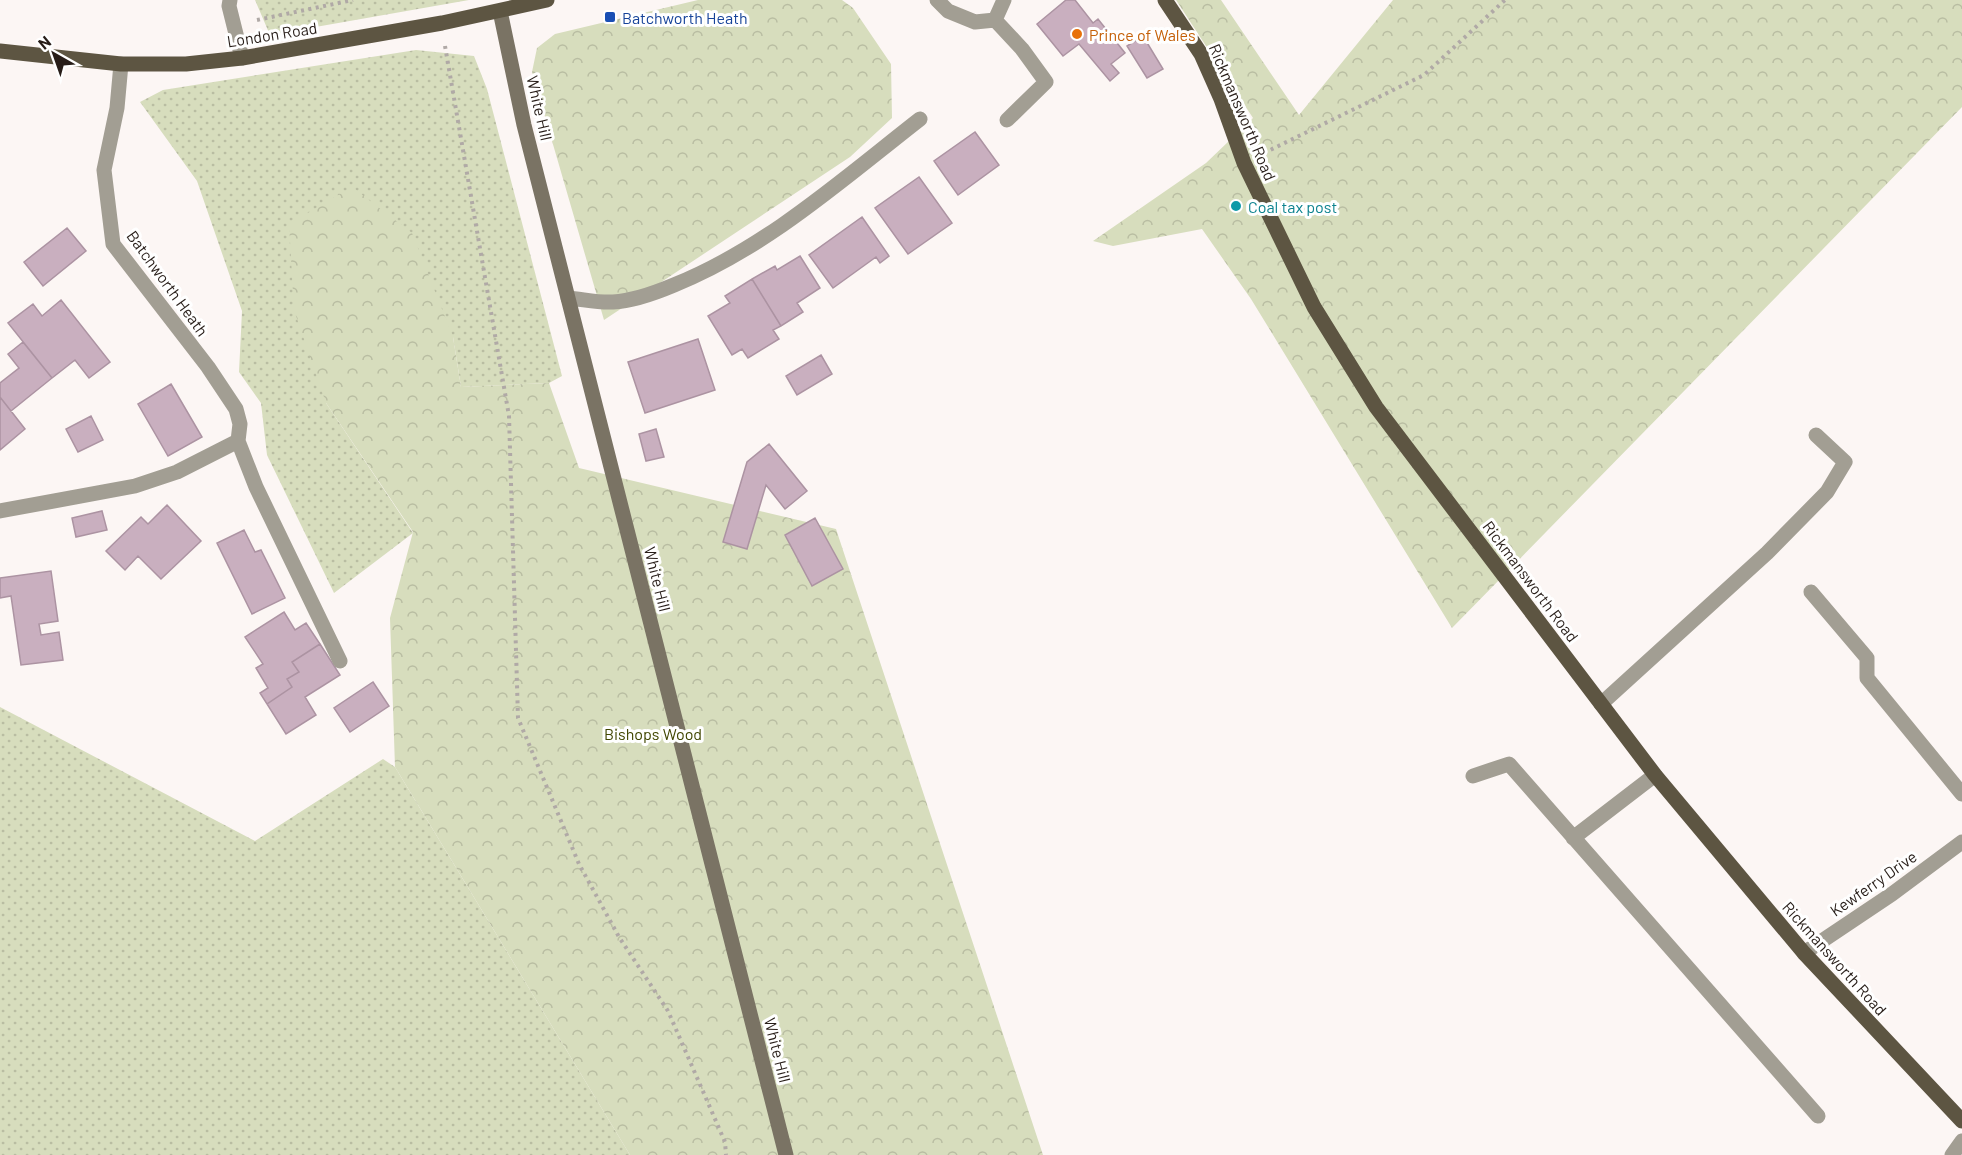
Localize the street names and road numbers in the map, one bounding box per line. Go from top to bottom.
street label: London Road [226,18,318,50]
street label: Rickmansworth Road [1206,41,1280,183]
street label: White Hill [523,74,557,142]
street label: Batchworth Heath [123,227,213,339]
street label: Rickmansworth Road [1479,517,1583,645]
street label: White Hill [641,545,675,613]
street label: Kewferry Drive [1826,846,1920,920]
street label: Rickmansworth Road [1779,897,1891,1019]
street label: White Hill [761,1016,795,1084]

